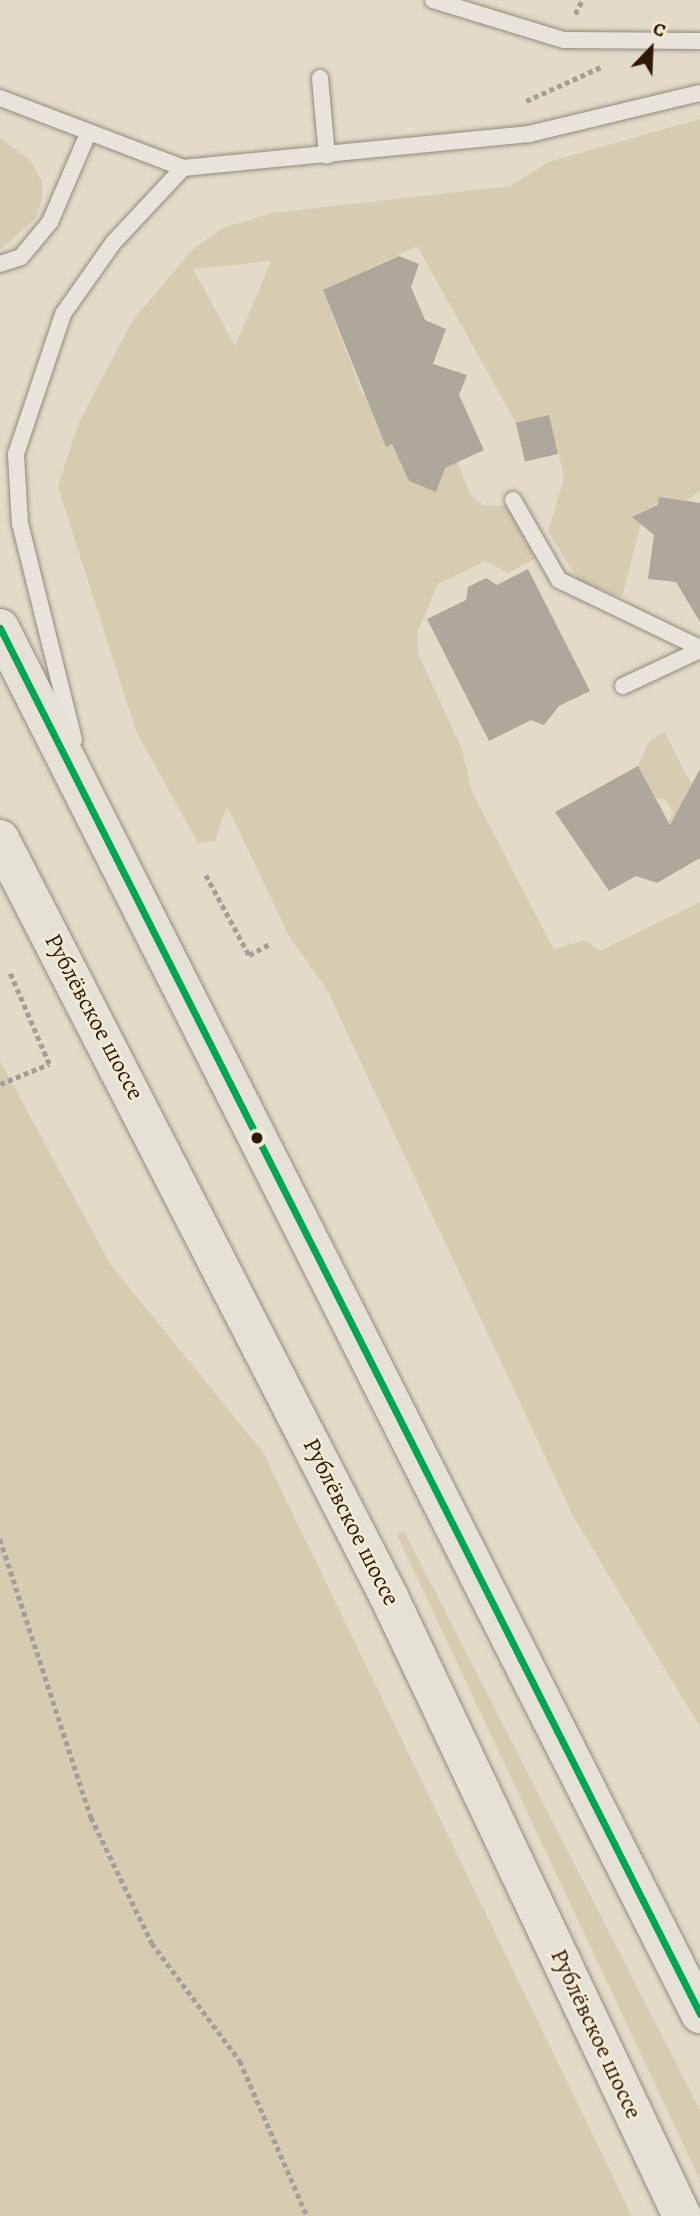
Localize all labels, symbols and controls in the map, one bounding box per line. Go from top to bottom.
north arrow [616,14,686,84]
text: С [649,15,670,44]
street label: Рублёвское шоссе [38,929,150,1105]
unlabelled marker [250,1131,264,1145]
street label: Рублёвское шоссе [296,1433,406,1611]
street label: Рублёвское шоссе [544,1944,648,2124]

